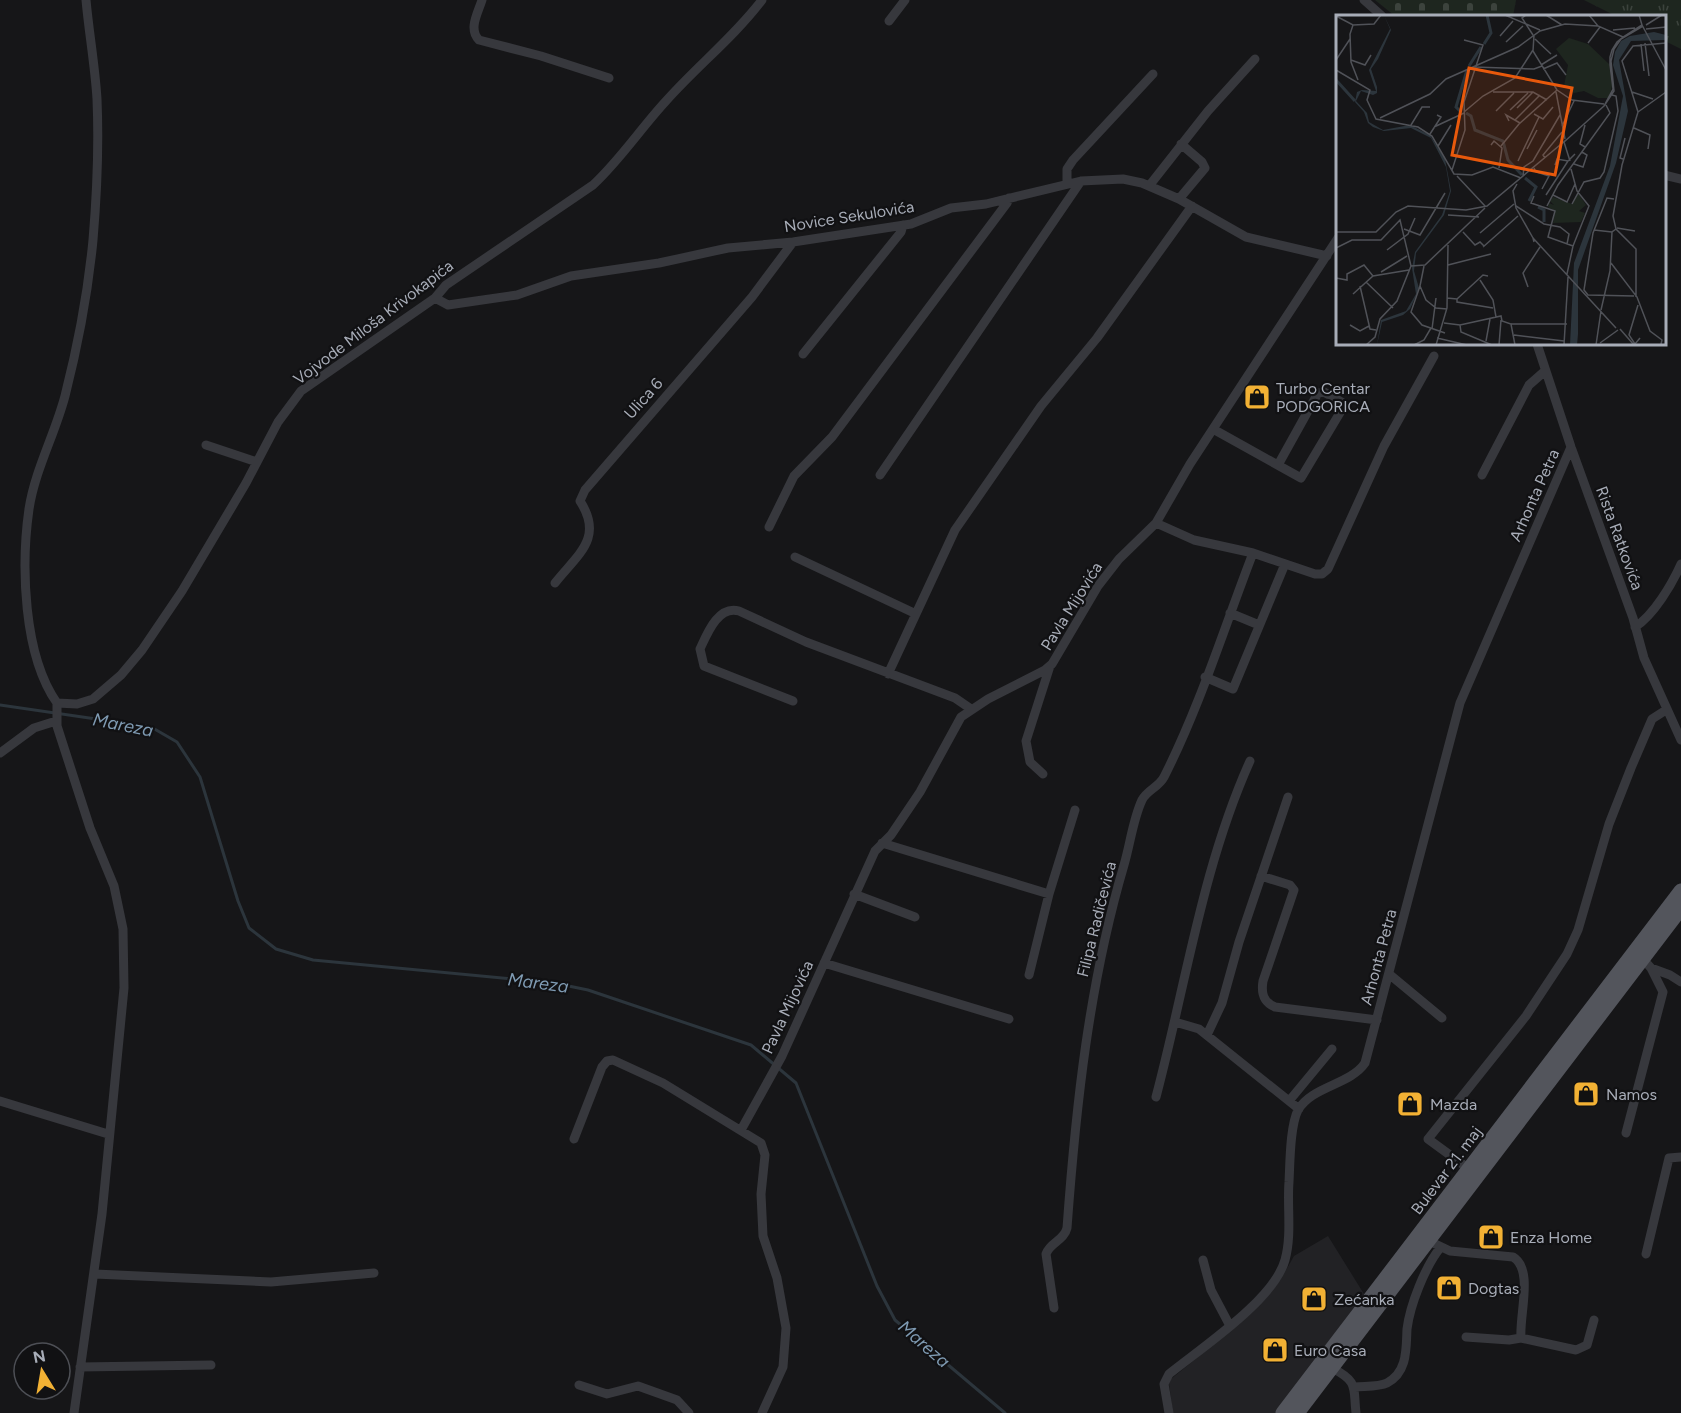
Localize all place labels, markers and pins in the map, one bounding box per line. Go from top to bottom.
place label: Turbo Centar PODGORICA [1276,379,1370,416]
shop icon: Turbo Centar PODGORICA [1242,382,1272,412]
shop icon: Namos [1571,1079,1601,1109]
place label: Namos [1606,1085,1657,1104]
shop icon: Mazda [1395,1089,1425,1119]
place label: Mazda [1430,1095,1477,1114]
shop icon: Enza Home [1476,1222,1506,1252]
place label: Enza Home [1510,1228,1592,1247]
shop icon: Dogtas [1434,1273,1464,1303]
place label: Dogtas [1468,1279,1519,1298]
shop icon: Zećanka [1299,1284,1329,1314]
place label: Zećanka [1334,1290,1394,1309]
shop icon: Euro Casa [1260,1335,1290,1365]
place label: Euro Casa [1294,1341,1366,1360]

